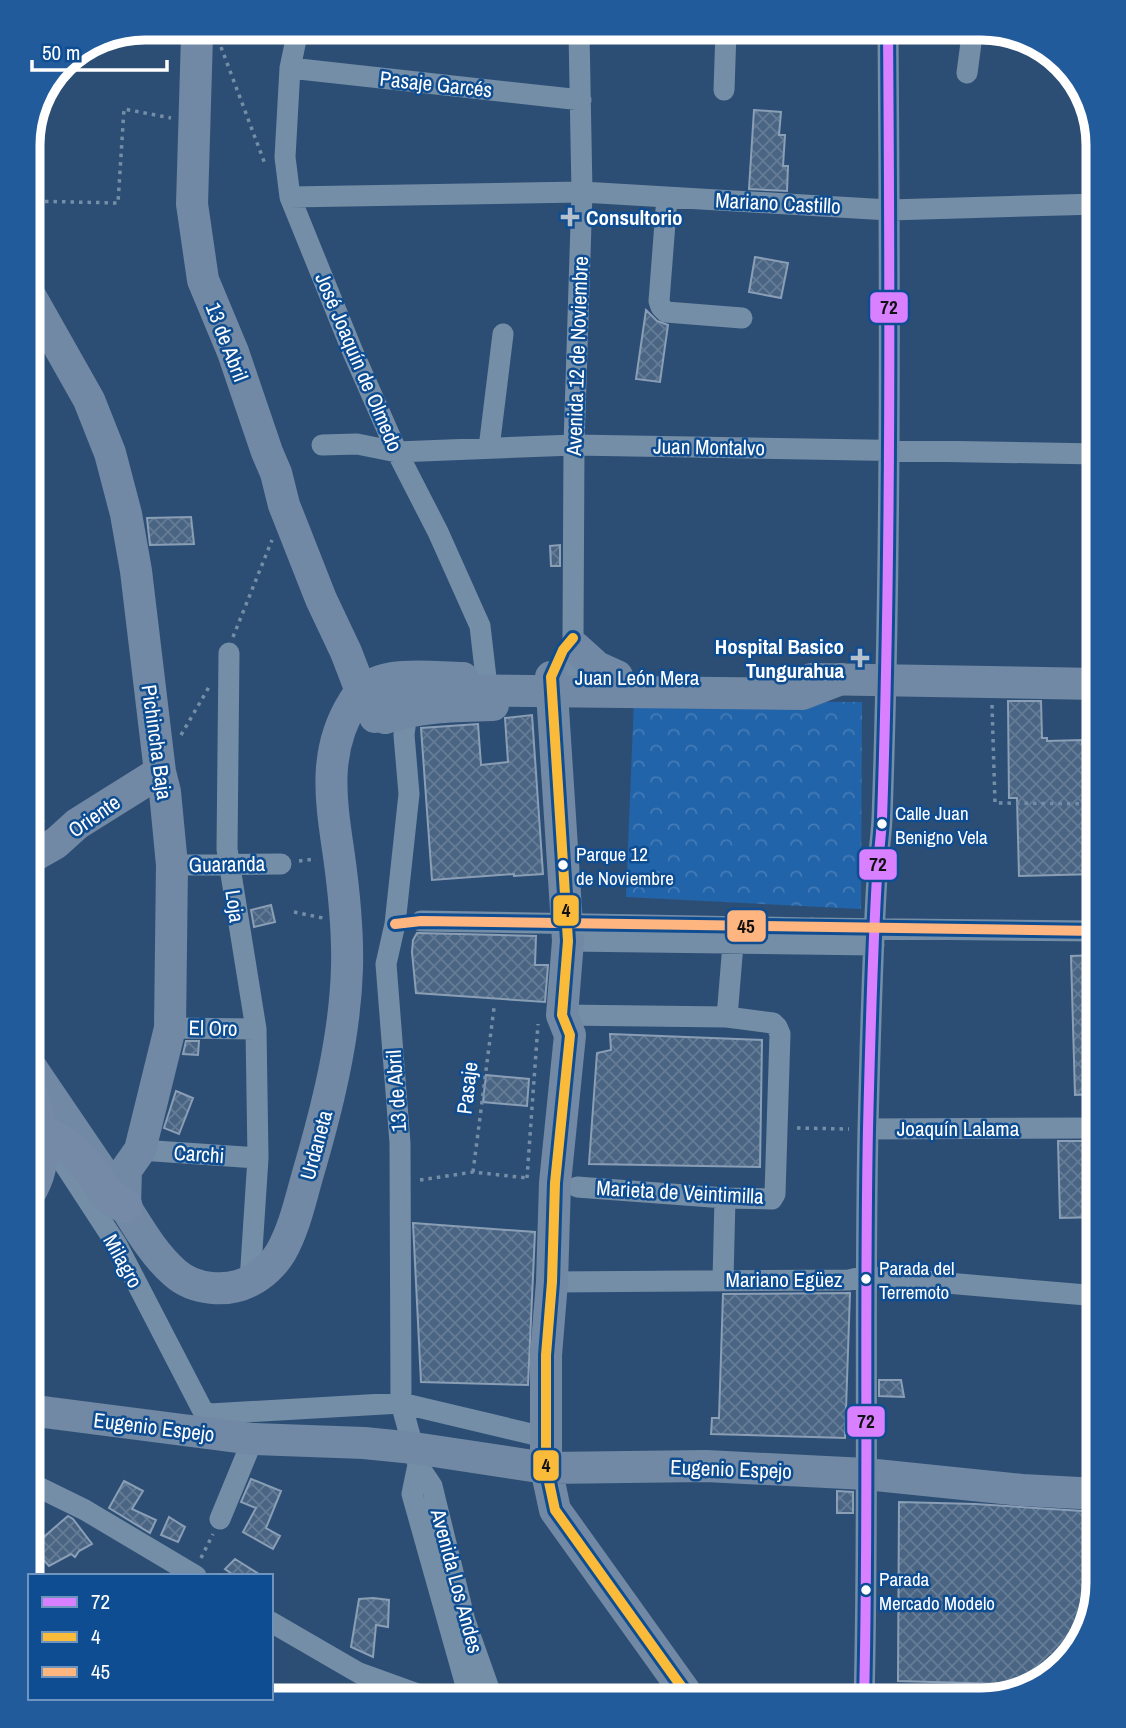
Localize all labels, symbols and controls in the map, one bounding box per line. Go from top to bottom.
scale bar [32,28,166,72]
text: 50 m [42,38,80,67]
street label: Pasaje Garcés [378,64,494,104]
street label: Mariano Castillo [715,185,841,221]
place label: Consultorio [586,203,683,232]
marker: Consultorio [560,207,580,227]
street label: Avenida 12 de Noviembre [559,256,595,457]
street label: José Joaquín de Olmedo [308,268,410,456]
line badge: 72 [869,291,909,324]
text: 72 [880,294,898,320]
street label: 13 de Abril [199,298,255,386]
street label: Juan Montalvo [653,432,765,462]
place label: Hospital Basico Tungurahua [715,632,844,685]
marker: Hospital Basico Tungurahua [850,648,870,668]
street label: Juan León Mera [575,663,700,692]
street label: Pichincha Baja [135,683,179,802]
street label: Oriente [62,788,126,844]
place label: Calle Juan Benigno Vela [895,800,988,850]
marker: Calle Juan Benigno Vela [875,817,889,831]
place label: Parque 12 de Noviembre [576,841,674,891]
line badge: 72 [858,848,898,881]
street label: Guaranda [188,849,266,879]
text: 72 [869,851,887,877]
marker: Parque 12 de Noviembre [556,858,570,872]
street label: Loja [218,888,252,925]
line badge: 4 [552,894,580,927]
text: 4 [562,897,571,923]
line badge: 45 [726,909,767,943]
text: 45 [737,913,755,939]
street label: El Oro [188,1013,238,1043]
street label: 13 de Abril [379,1049,413,1133]
street label: Pasaje [449,1060,485,1116]
street label: Urdaneta [293,1107,339,1183]
street label: Joaquín Lalama [897,1114,1020,1143]
street label: Carchi [173,1138,225,1170]
street label: Marieta de Veintimilla [596,1173,765,1211]
street label: Milagro [96,1229,150,1293]
place label: Parada del Terremoto [879,1255,954,1305]
street label: Mariano Egüez [726,1265,843,1294]
marker: Parada del Terremoto [859,1272,873,1286]
street label: Eugenio Espejo [92,1405,216,1449]
line badge: 72 [846,1405,886,1438]
text: 72 [857,1408,875,1434]
line badge: 4 [532,1449,560,1482]
text: 4 [542,1452,551,1478]
street label: Eugenio Espejo [670,1452,792,1486]
street label: Avenida Los Andes [424,1505,490,1656]
place label: Parada Mercado Modelo [879,1566,995,1616]
legend [28,1574,273,1700]
marker: Parada Mercado Modelo [859,1583,873,1597]
text: 72 [91,1587,110,1616]
text: 4 [91,1622,101,1651]
text: 45 [91,1657,110,1686]

